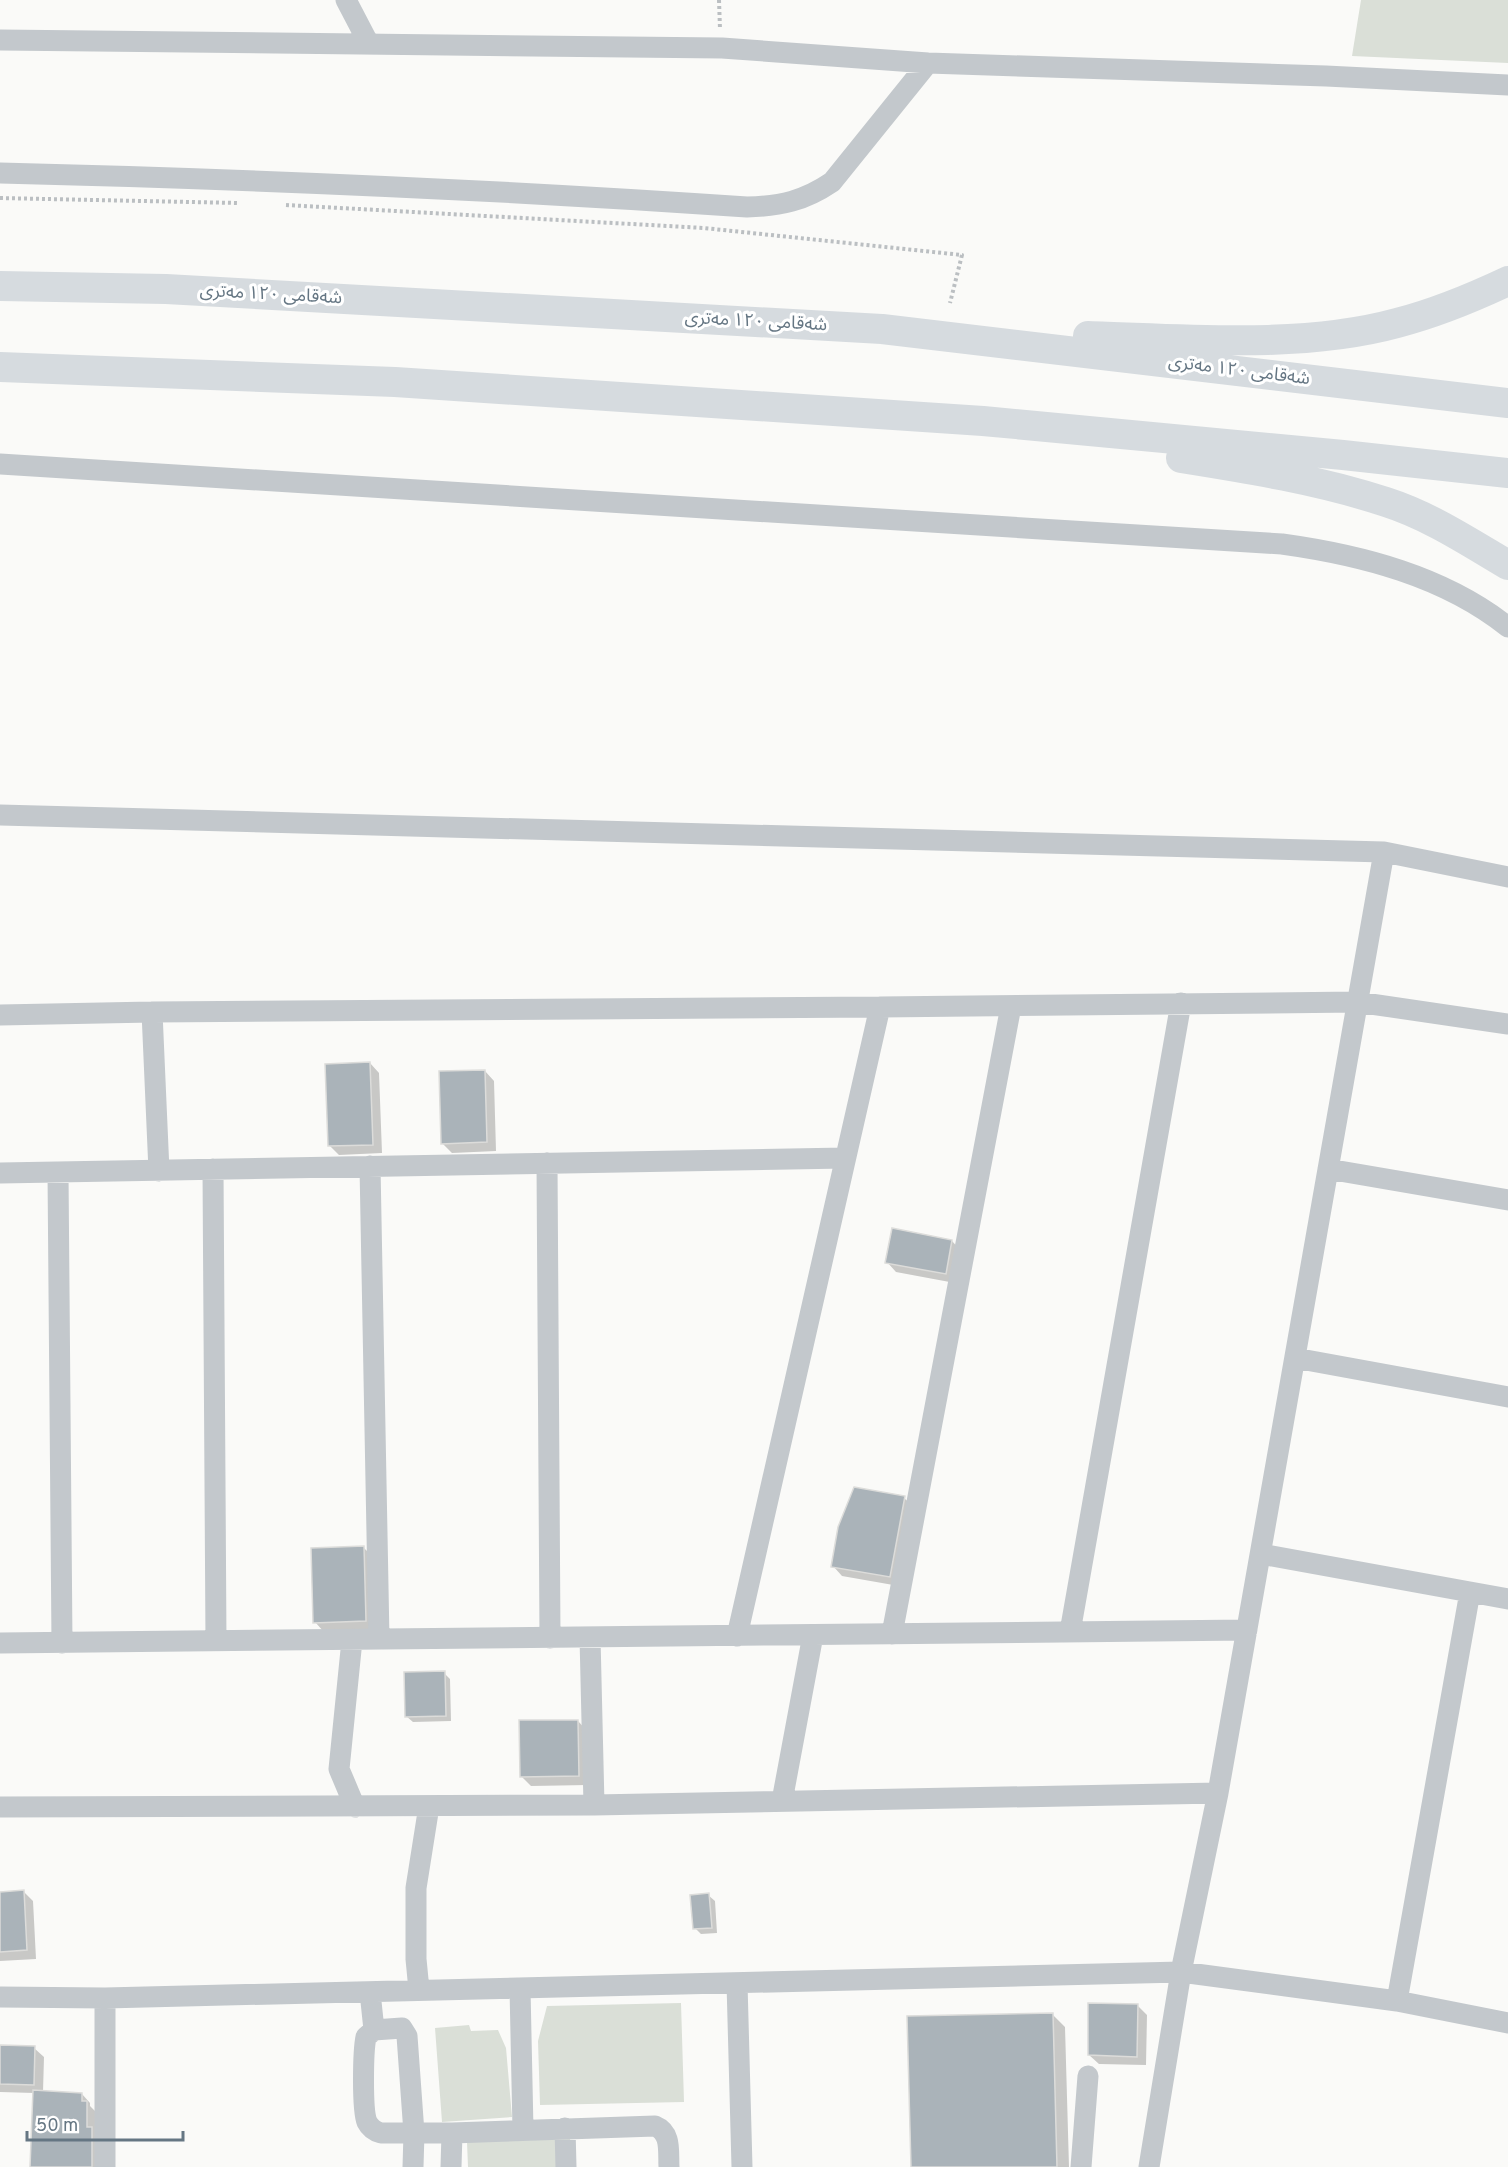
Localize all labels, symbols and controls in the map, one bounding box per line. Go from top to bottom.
street label: شەقامی ١٢٠ مەتری [199,280,343,310]
street label: شەقامی ١٢٠ مەتری [684,307,828,337]
street label: شەقامی ١٢٠ مەتری [1167,351,1311,391]
scale bar [27,2104,183,2142]
text: 50 m [36,2115,78,2138]

